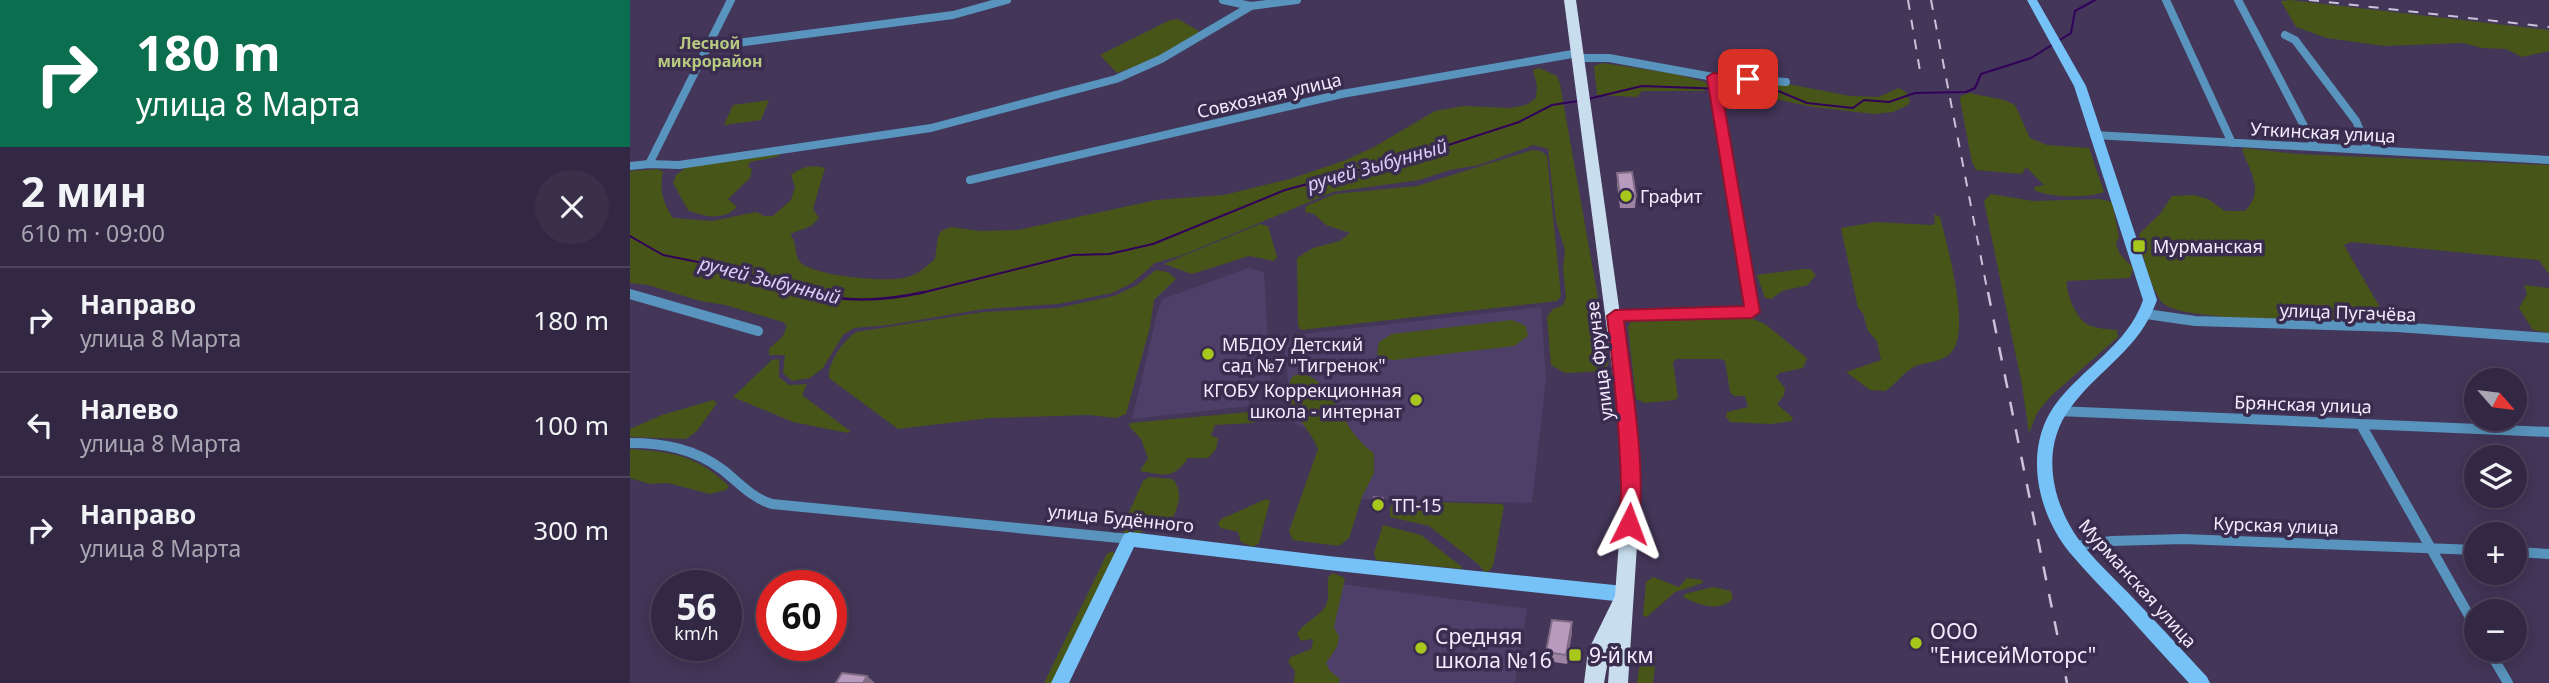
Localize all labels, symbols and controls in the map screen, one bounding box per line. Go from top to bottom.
text: 180 m [136,19,281,85]
icon: right [21,28,112,119]
district label: Лесной микрорайон [657,32,763,72]
pin [1718,49,1778,109]
icon: arrive [1729,60,1767,98]
street label: Совхозная улица [1194,67,1344,123]
text: улица 8 Марта [136,82,360,125]
street label: Уткинская улица [2250,116,2396,148]
water label: ручей Зыбунный [1303,133,1450,198]
text: 2 мин [21,162,147,219]
button: close [535,170,609,244]
place label: Графит [1640,184,1703,208]
marker: Графит [1618,188,1634,204]
text: 610 m · 09:00 [21,217,165,249]
place label: Мурманская [2153,234,2263,258]
marker: Мурманская [2131,238,2147,254]
water label: ручей Зыбунный [696,250,843,310]
text: Направо [80,286,196,322]
street label: улица Пугачёва [2279,298,2417,326]
street label: улица Фрунзе [1580,300,1618,422]
icon: right [21,301,59,339]
text: 180 m [533,302,609,338]
text: улица 8 Марта [80,322,241,354]
place label: МБДОУ Детский сад №7 "Тигренок" [1222,332,1386,377]
marker: МБДОУ Детский сад №7 "Тигренок" [1200,346,1216,362]
north arrow [2464,368,2527,430]
map controls [2464,368,2527,662]
place label: КГОБУ Коррекционная школа - интернат [1203,378,1403,423]
street label: Брянская улица [2234,390,2372,418]
text: Налево [80,391,179,427]
marker: КГОБУ Коррекционная школа - интернат [1408,392,1424,408]
icon: left [21,406,59,444]
text: 100 m [533,407,609,443]
text: улица 8 Марта [80,427,241,459]
button: layers [2464,445,2527,508]
position arrow [1592,487,1666,561]
place label: ТП-15 [1392,493,1442,517]
text: Направо [80,496,196,532]
marker: ТП-15 [1370,497,1386,513]
street label: улица Будённого [1047,498,1195,538]
icon: right [21,511,59,549]
street label: Курская улица [2213,511,2339,539]
text: 300 m [533,512,609,548]
street label: Мурманская улица [2074,513,2202,653]
button: + [2464,522,2527,585]
text: улица 8 Марта [80,532,241,564]
speed limit sign: 60 [756,570,847,661]
text: 56 [676,583,717,630]
button: − [2464,599,2527,662]
place label: ООО "ЕнисейМоторс" [1930,617,2096,669]
text: km/h [674,621,719,645]
place label: Средняя школа №16 [1435,622,1552,674]
marker: ООО "ЕнисейМоторс" [1908,635,1924,651]
marker: Средняя школа №16 [1413,640,1429,656]
place label: 9-й км [1589,641,1654,669]
marker: 9-й км [1567,647,1583,663]

